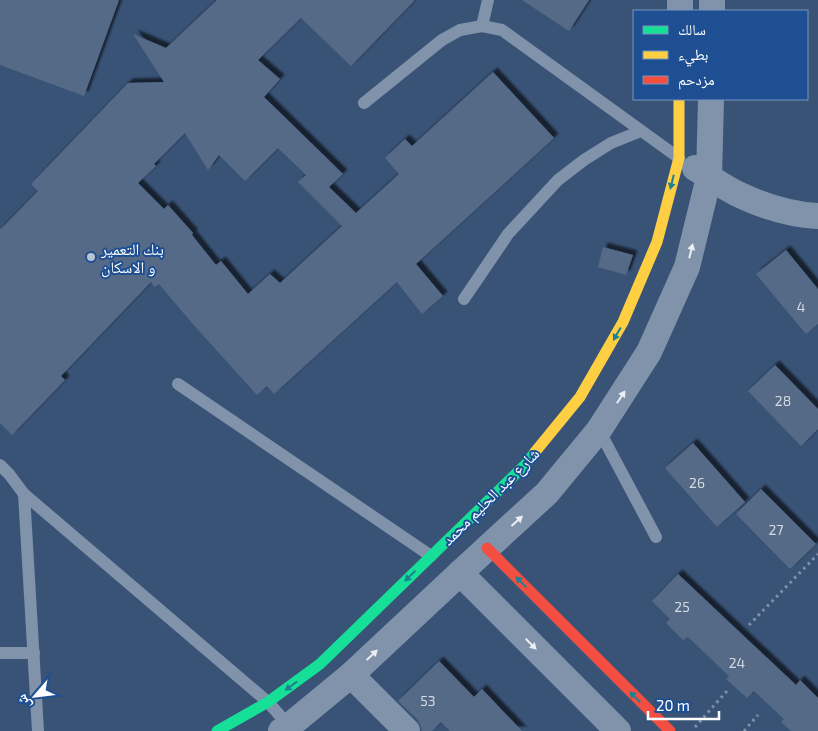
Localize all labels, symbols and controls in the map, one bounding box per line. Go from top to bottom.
legend [633,10,808,100]
text: سالك [678,20,706,38]
text: بطيء [678,45,708,67]
text: مزدحم [678,70,715,90]
one-way arrow [668,174,676,189]
place label: بنك التعمير و الاسكان [100,239,164,278]
one-way arrow [687,243,695,258]
marker: بنك التعمير و الاسكان [85,251,97,263]
house number: 4 [797,298,805,315]
one-way arrow [612,327,621,340]
one-way arrow [616,390,625,403]
house number: 28 [775,392,791,409]
street label: شارع عبد الحليم محمد [437,443,544,550]
house number: 26 [689,474,705,491]
one-way arrow [510,515,523,526]
house number: 27 [768,521,784,538]
one-way arrow [404,570,416,582]
one-way arrow [515,576,527,588]
house number: 25 [674,598,690,615]
one-way arrow [525,638,537,650]
one-way arrow [366,649,378,661]
house number: 24 [729,654,745,671]
north arrow [10,671,60,721]
one-way arrow [285,680,298,691]
scale bar [648,688,719,720]
text: ش [12,691,35,713]
one-way arrow [630,691,642,703]
house number: 53 [420,692,436,709]
text: 20 m [656,696,690,714]

